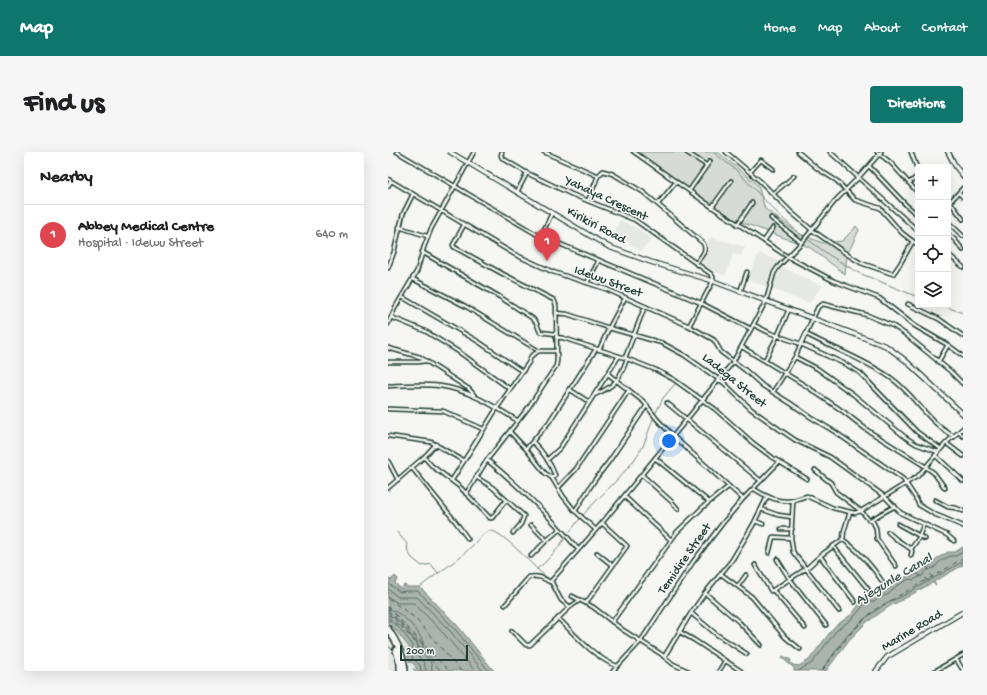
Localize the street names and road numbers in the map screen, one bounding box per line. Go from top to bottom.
street label: Yahaya Crescent [561,173,651,226]
street label: Kirikiri Road [564,204,629,249]
street label: Idewu Street [572,263,646,302]
street label: Ladega Street [699,350,771,413]
street label: Temidire Street [654,519,716,598]
street label: Marine Road [879,606,946,655]

